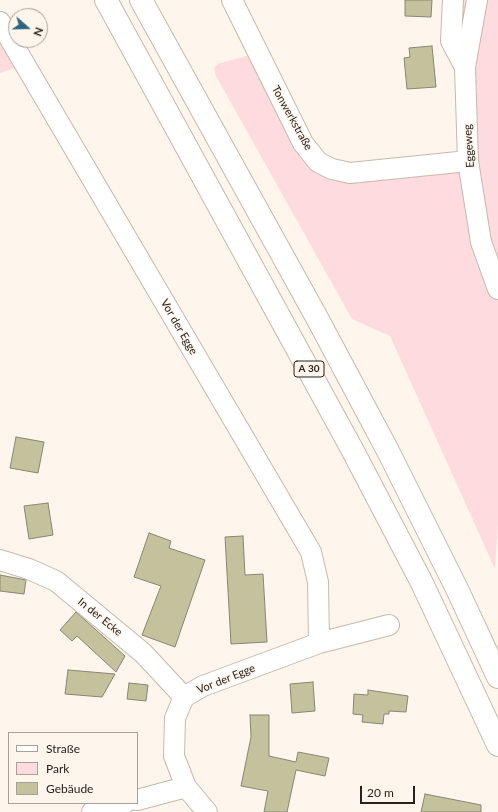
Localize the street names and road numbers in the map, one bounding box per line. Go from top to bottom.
street label: Tonwerkstraße [269,83,315,153]
street label: Eggeweg [461,124,477,168]
street label: Vor der Egge [158,297,200,357]
road number: A 30 [294,361,324,377]
street label: In der Ecke [75,595,125,639]
street label: Vor der Egge [195,661,257,697]

